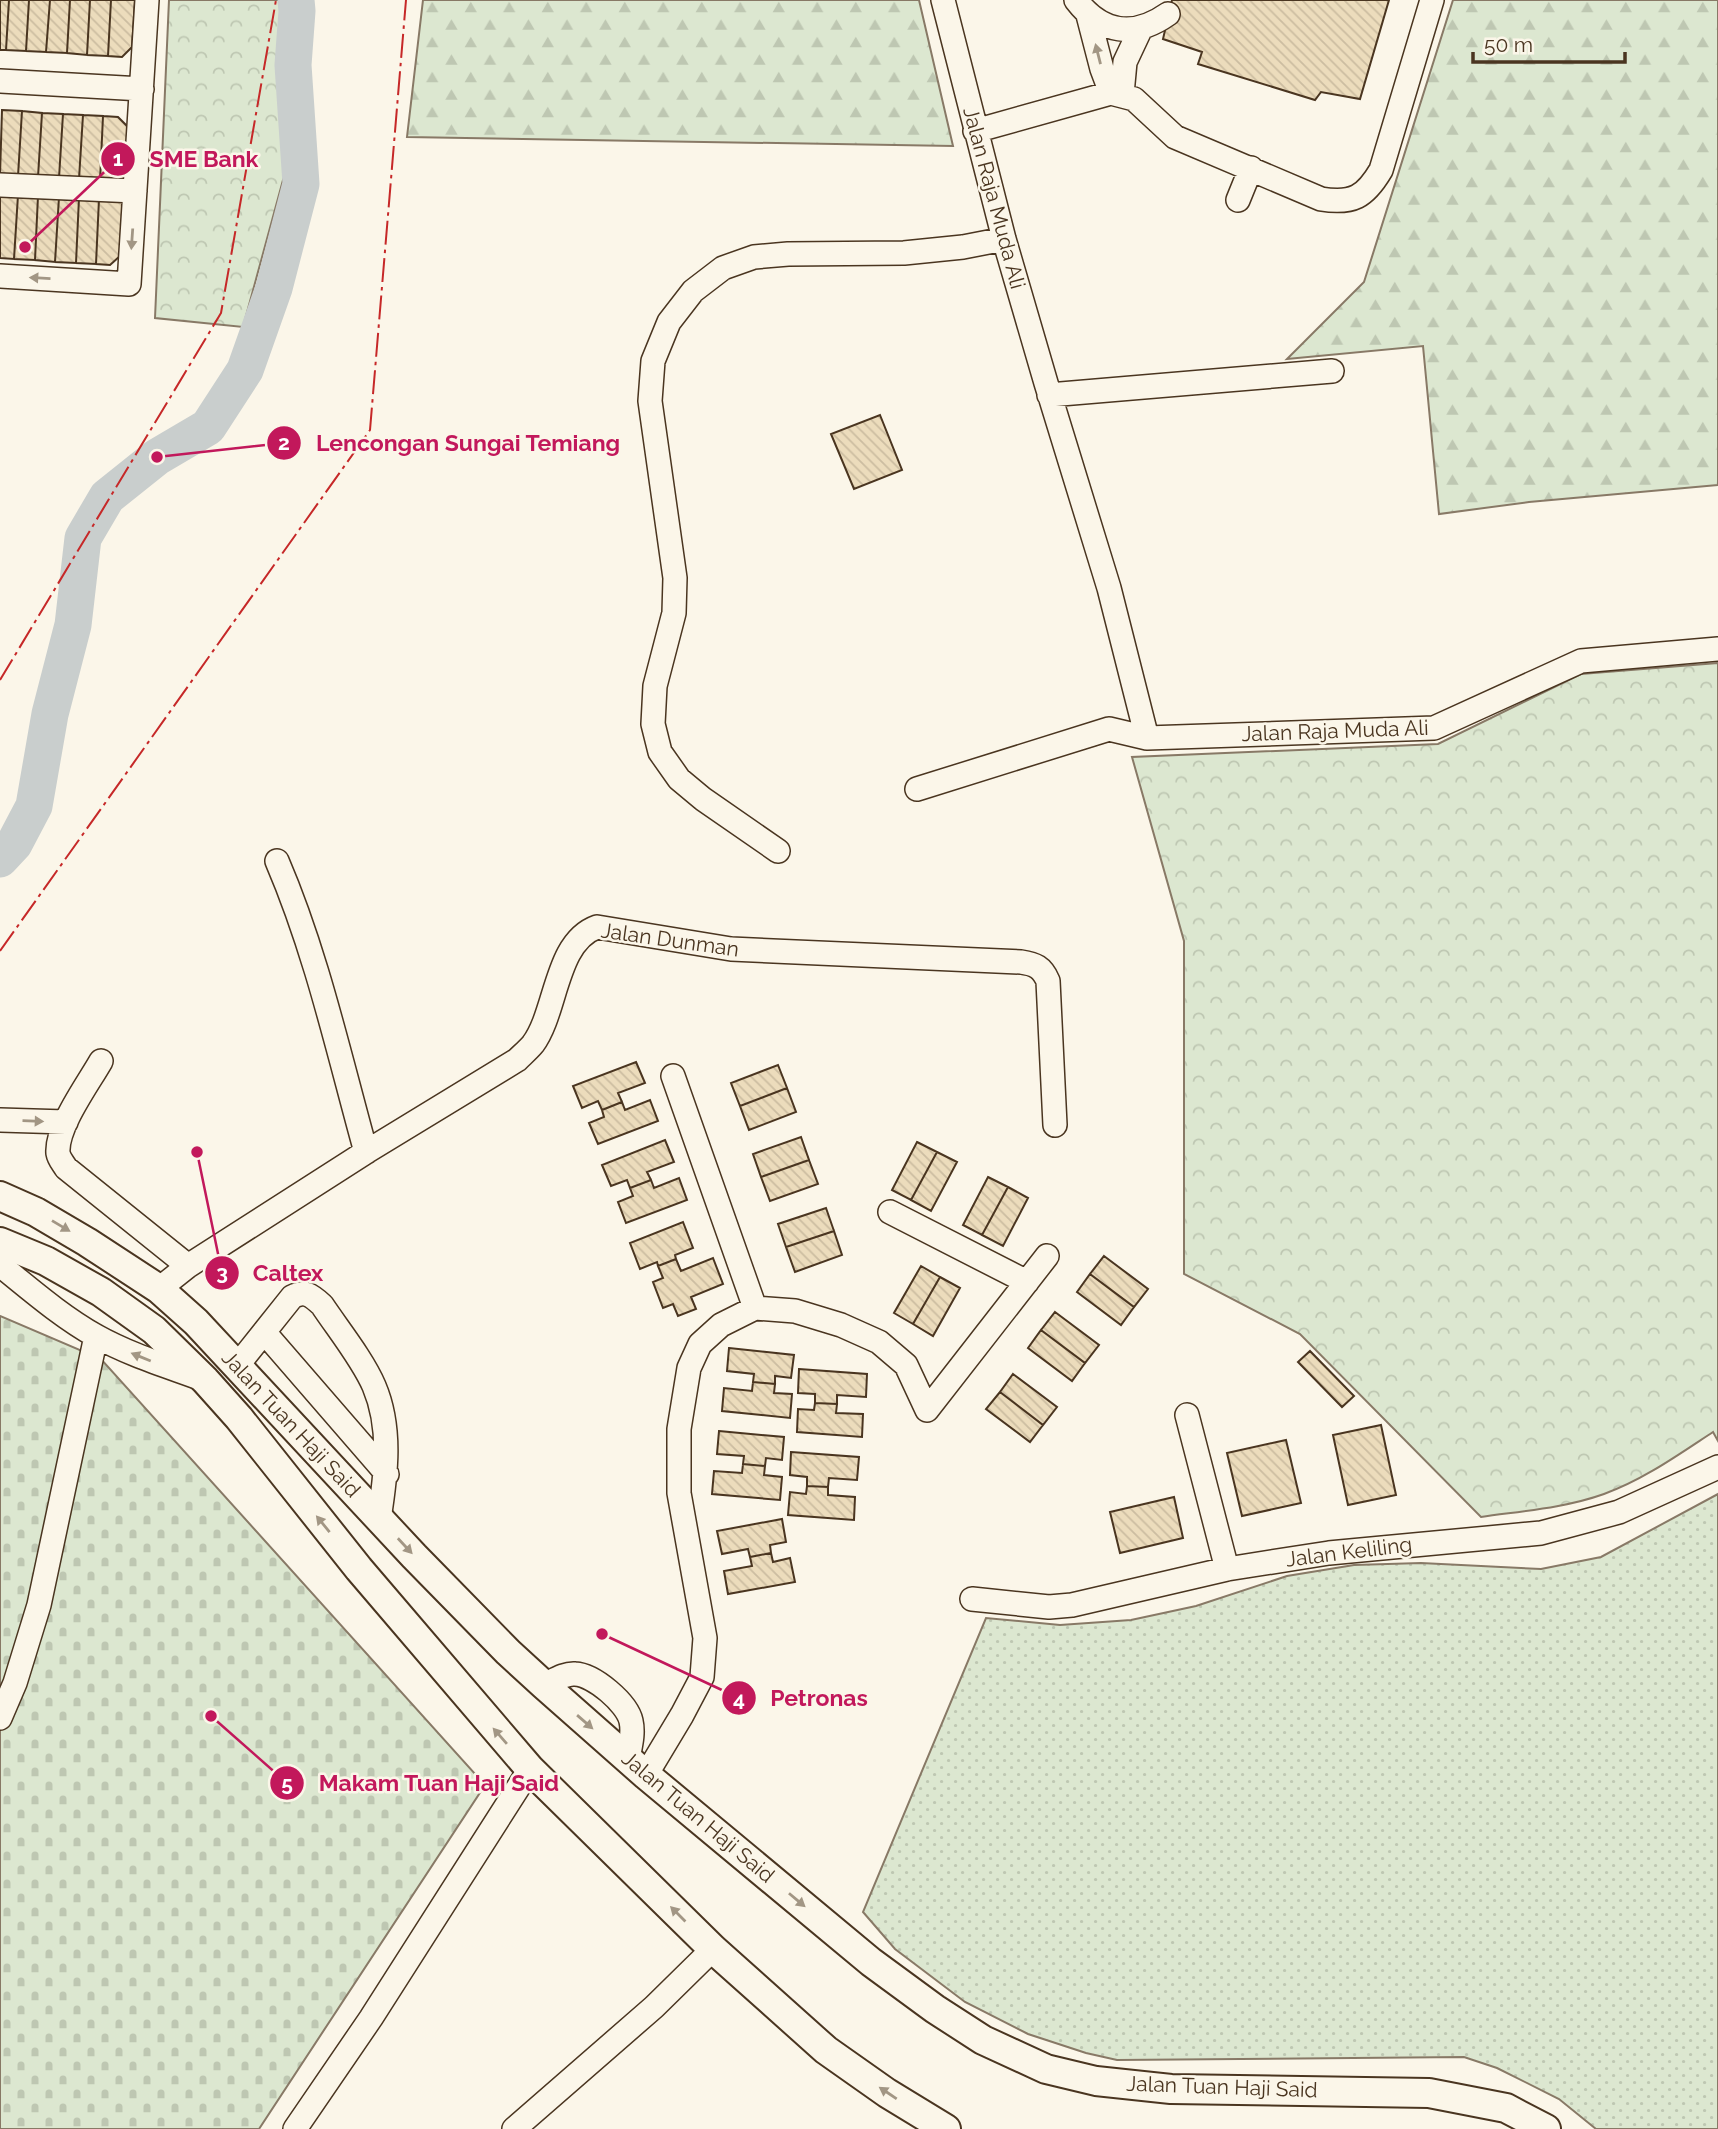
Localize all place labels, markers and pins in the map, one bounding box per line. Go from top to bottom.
callout: SME Bank [100,137,272,181]
callout: Lencongan Sungai Temiang [267,421,634,465]
callout: Caltex [204,1251,338,1295]
callout: Petronas [721,1676,882,1720]
callout: Makam Tuan Haji Said [270,1761,574,1805]

